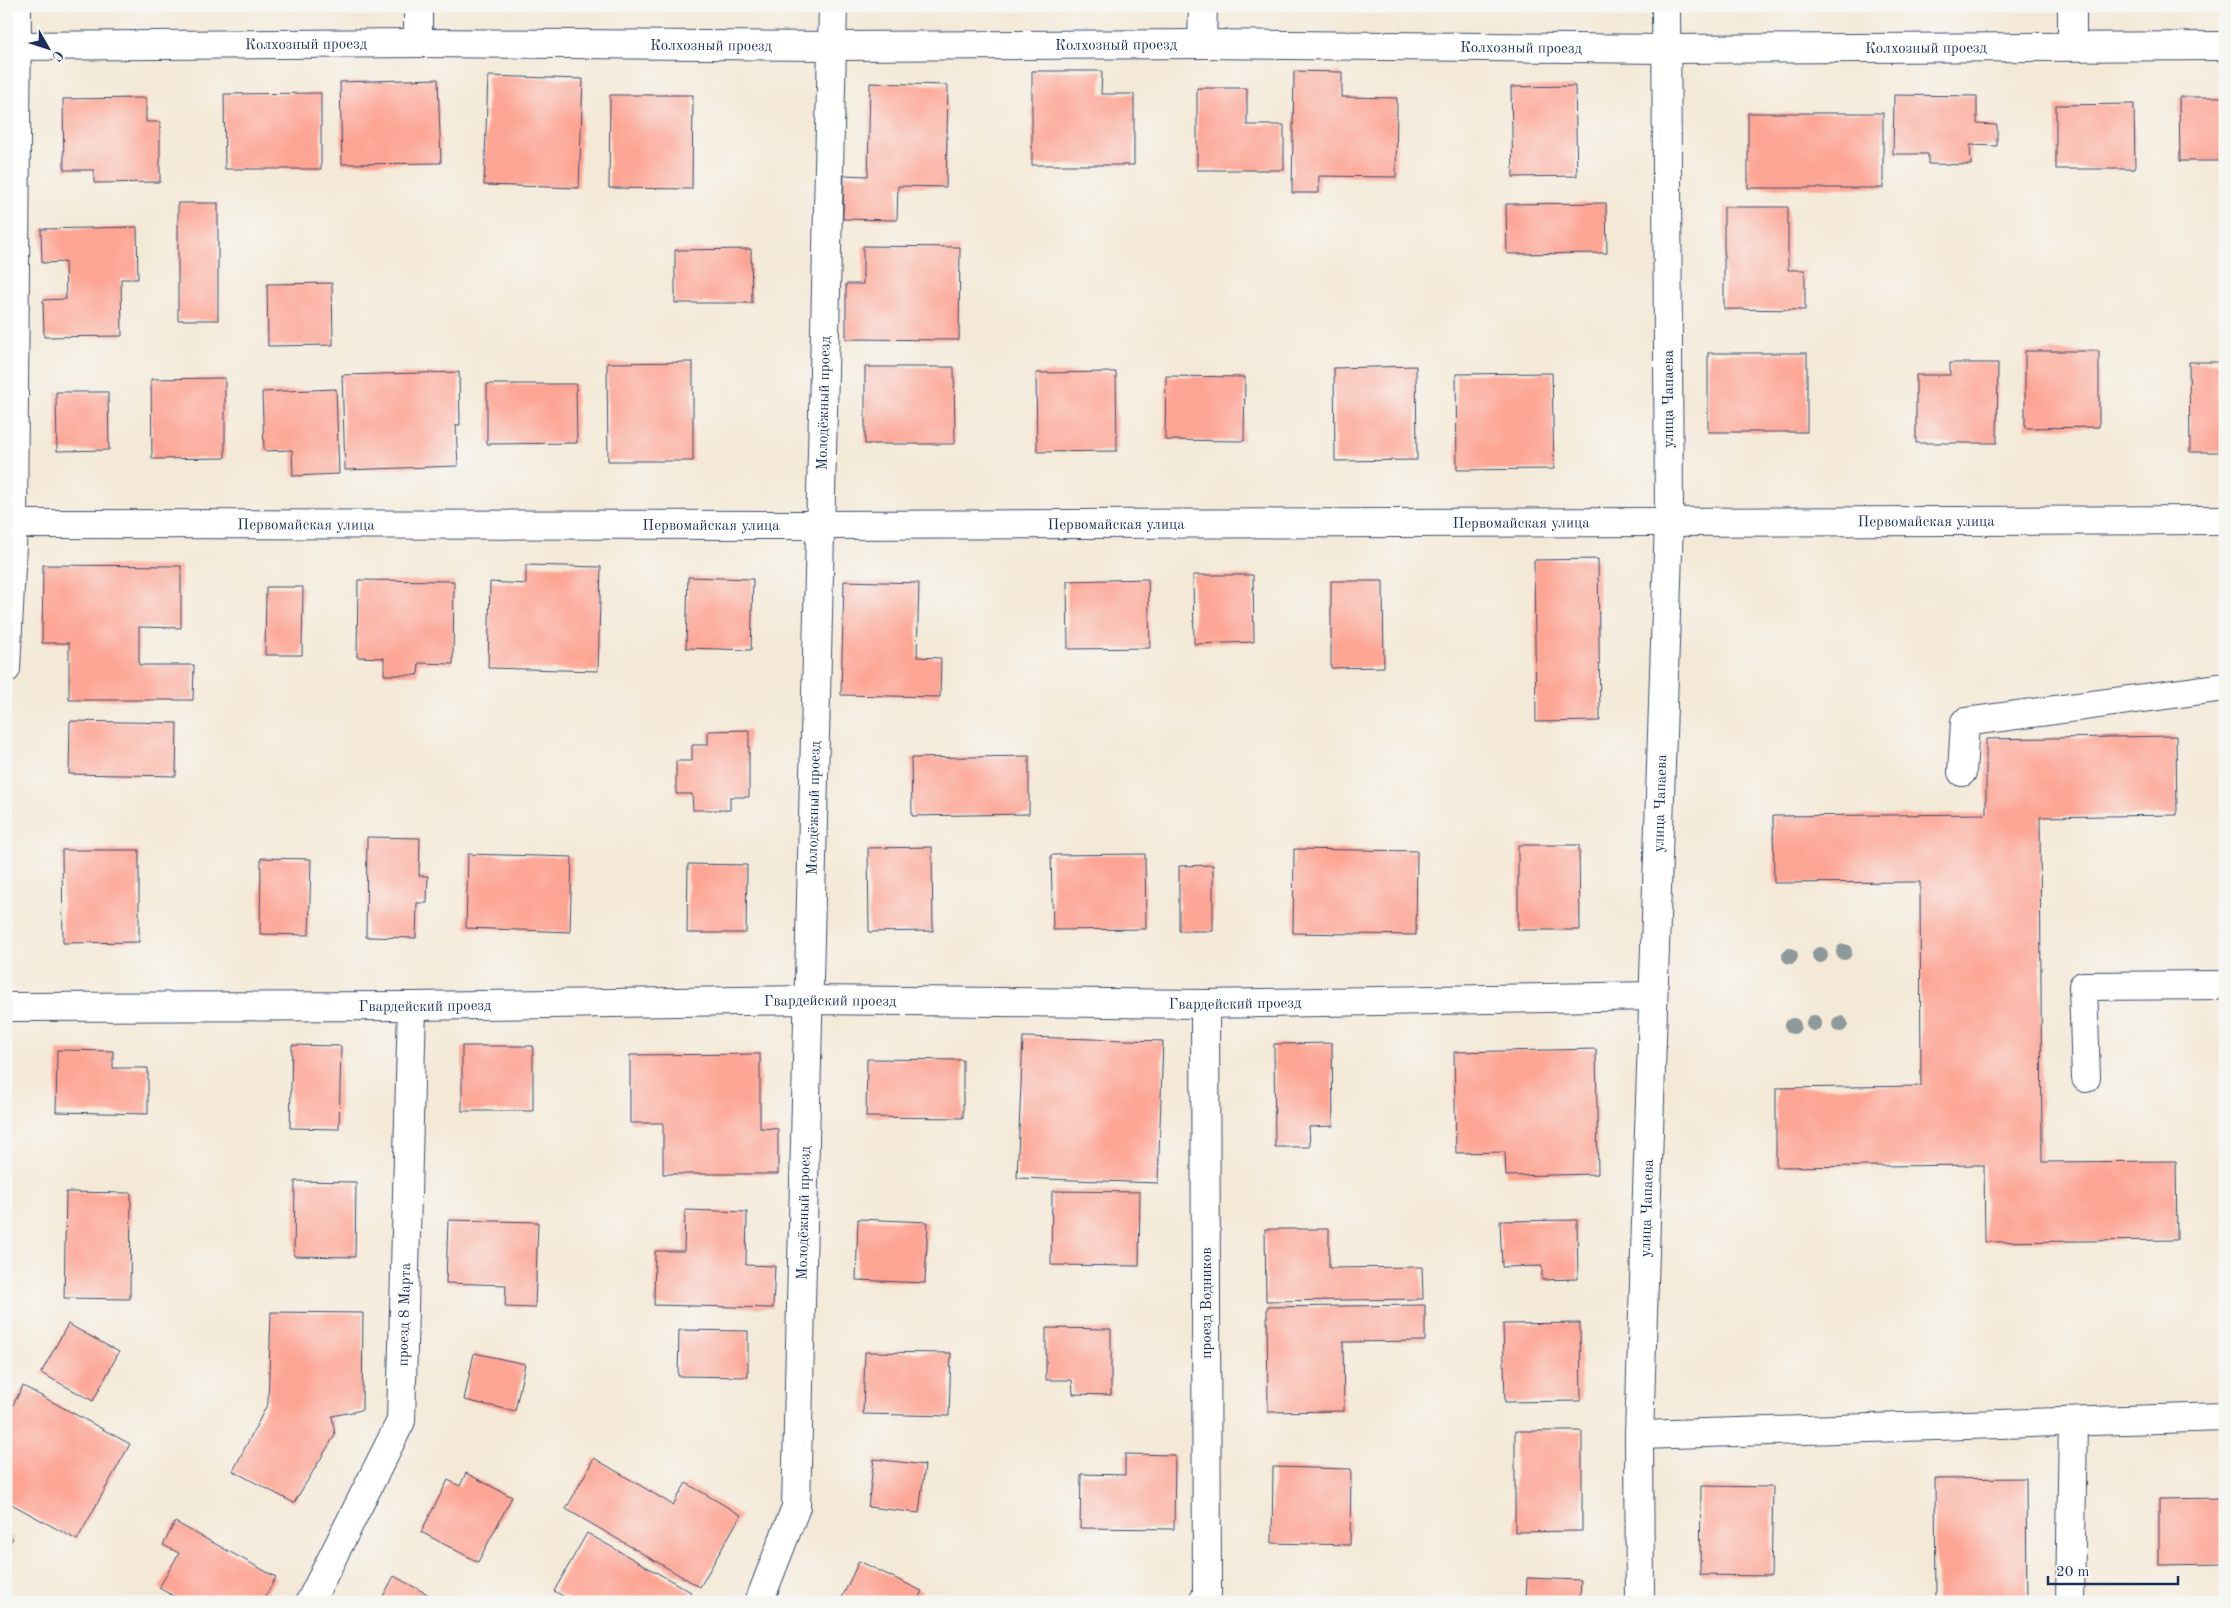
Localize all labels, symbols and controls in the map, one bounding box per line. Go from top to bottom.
north arrow [22,22,72,72]
street label: Колхозный проезд [245,37,368,53]
street label: Колхозный проезд [1055,38,1178,54]
street label: Колхозный проезд [650,39,773,55]
street label: Колхозный проезд [1460,41,1583,57]
street label: Колхозный проезд [1865,41,1988,57]
text: С [49,48,66,64]
street label: Молодёжный проезд [816,335,834,471]
street label: улица Чапаева [1662,349,1677,448]
street label: Первомайская улица [1857,515,1995,530]
street label: Первомайская улица [1452,516,1590,532]
street label: Первомайская улица [237,518,375,533]
street label: Первомайская улица [1047,518,1185,533]
street label: Первомайская улица [642,519,780,534]
street label: Молодёжный проезд [806,740,824,876]
street label: улица Чапаева [1652,753,1670,853]
street label: Гвардейский проезд [763,994,897,1010]
street label: Гвардейский проезд [1168,996,1302,1013]
street label: Гвардейский проезд [359,999,492,1015]
street label: Молодёжный проезд [796,1145,814,1280]
street label: улица Чапаева [1639,1158,1657,1258]
street label: проезд Водников [1200,1247,1215,1359]
street label: проезд 8 Марта [396,1262,414,1367]
scale bar [2048,1553,2178,1585]
text: 20 m [2056,1565,2090,1580]

